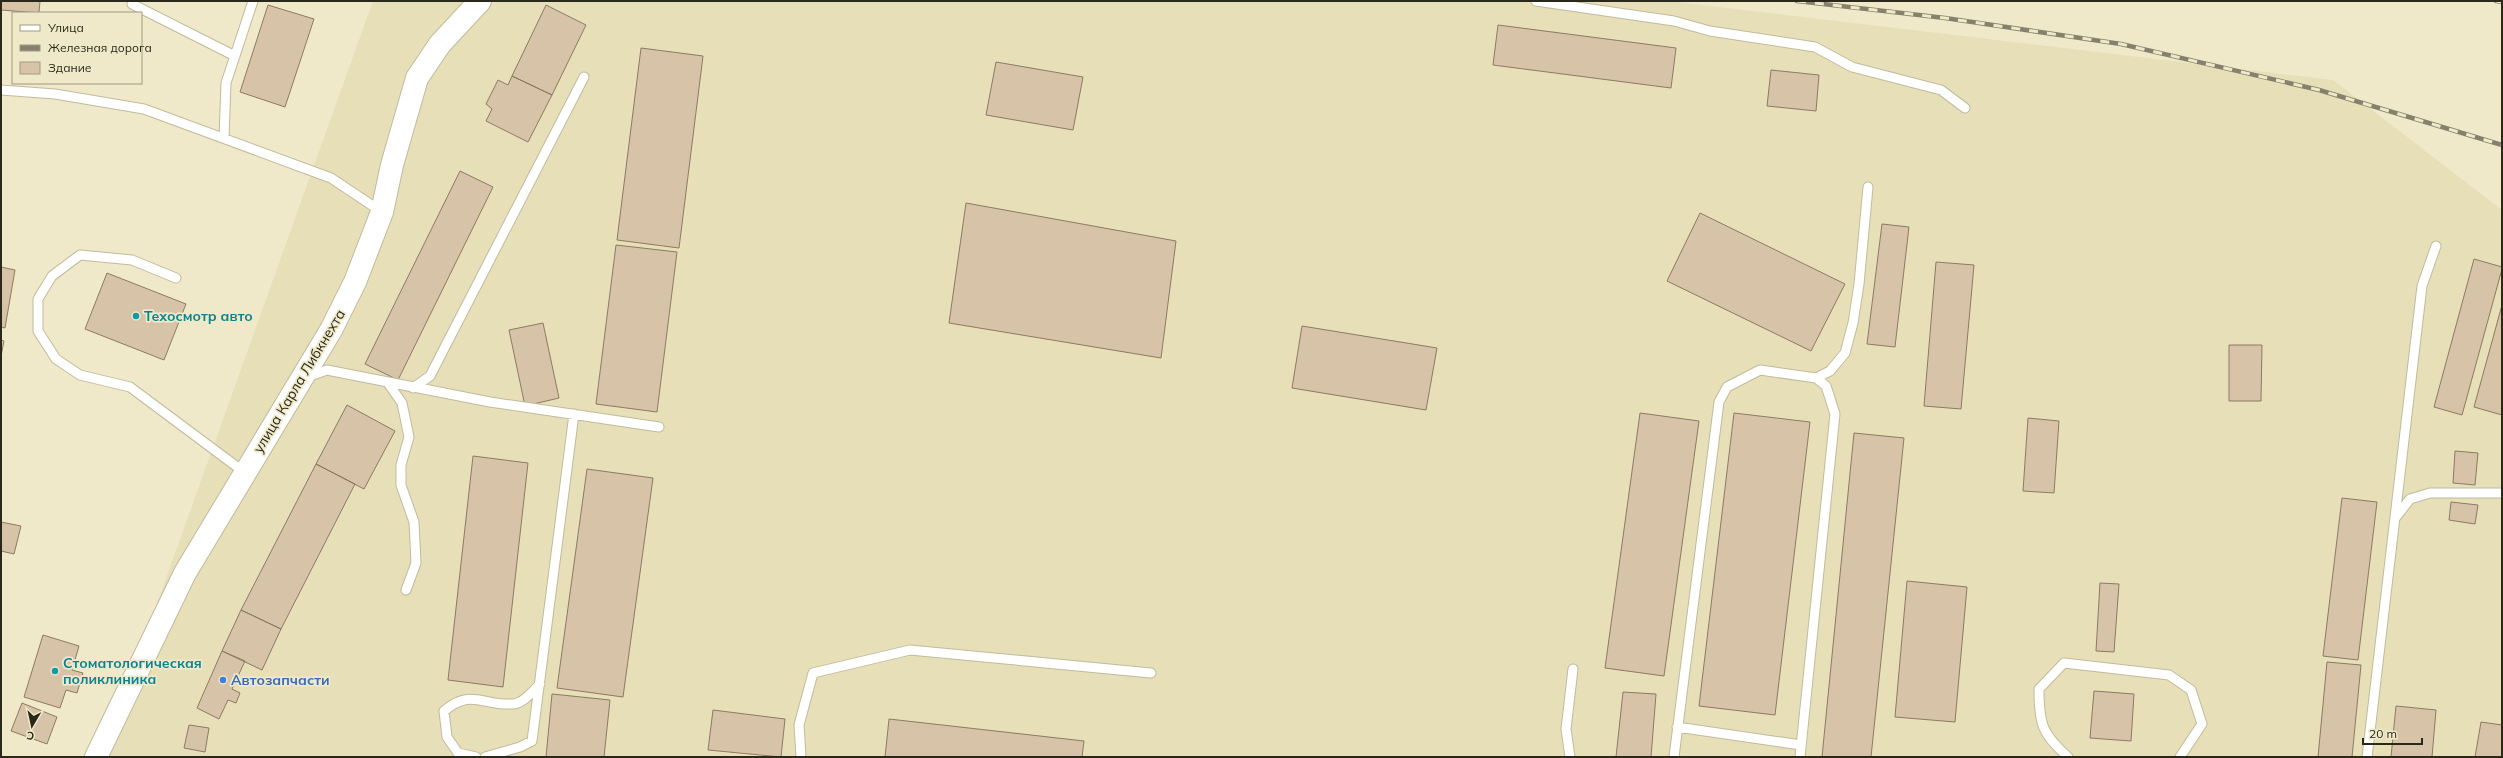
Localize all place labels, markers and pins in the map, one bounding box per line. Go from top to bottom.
place label: Техосмотр авто [144,307,253,325]
marker: Техосмотр авто [131,311,141,321]
place label: Стоматологическая поликлиника [63,654,202,688]
marker: Стоматологическая поликлиника [50,666,60,676]
place label: Автозапчасти [231,671,330,689]
marker: Автозапчасти [218,675,228,685]

